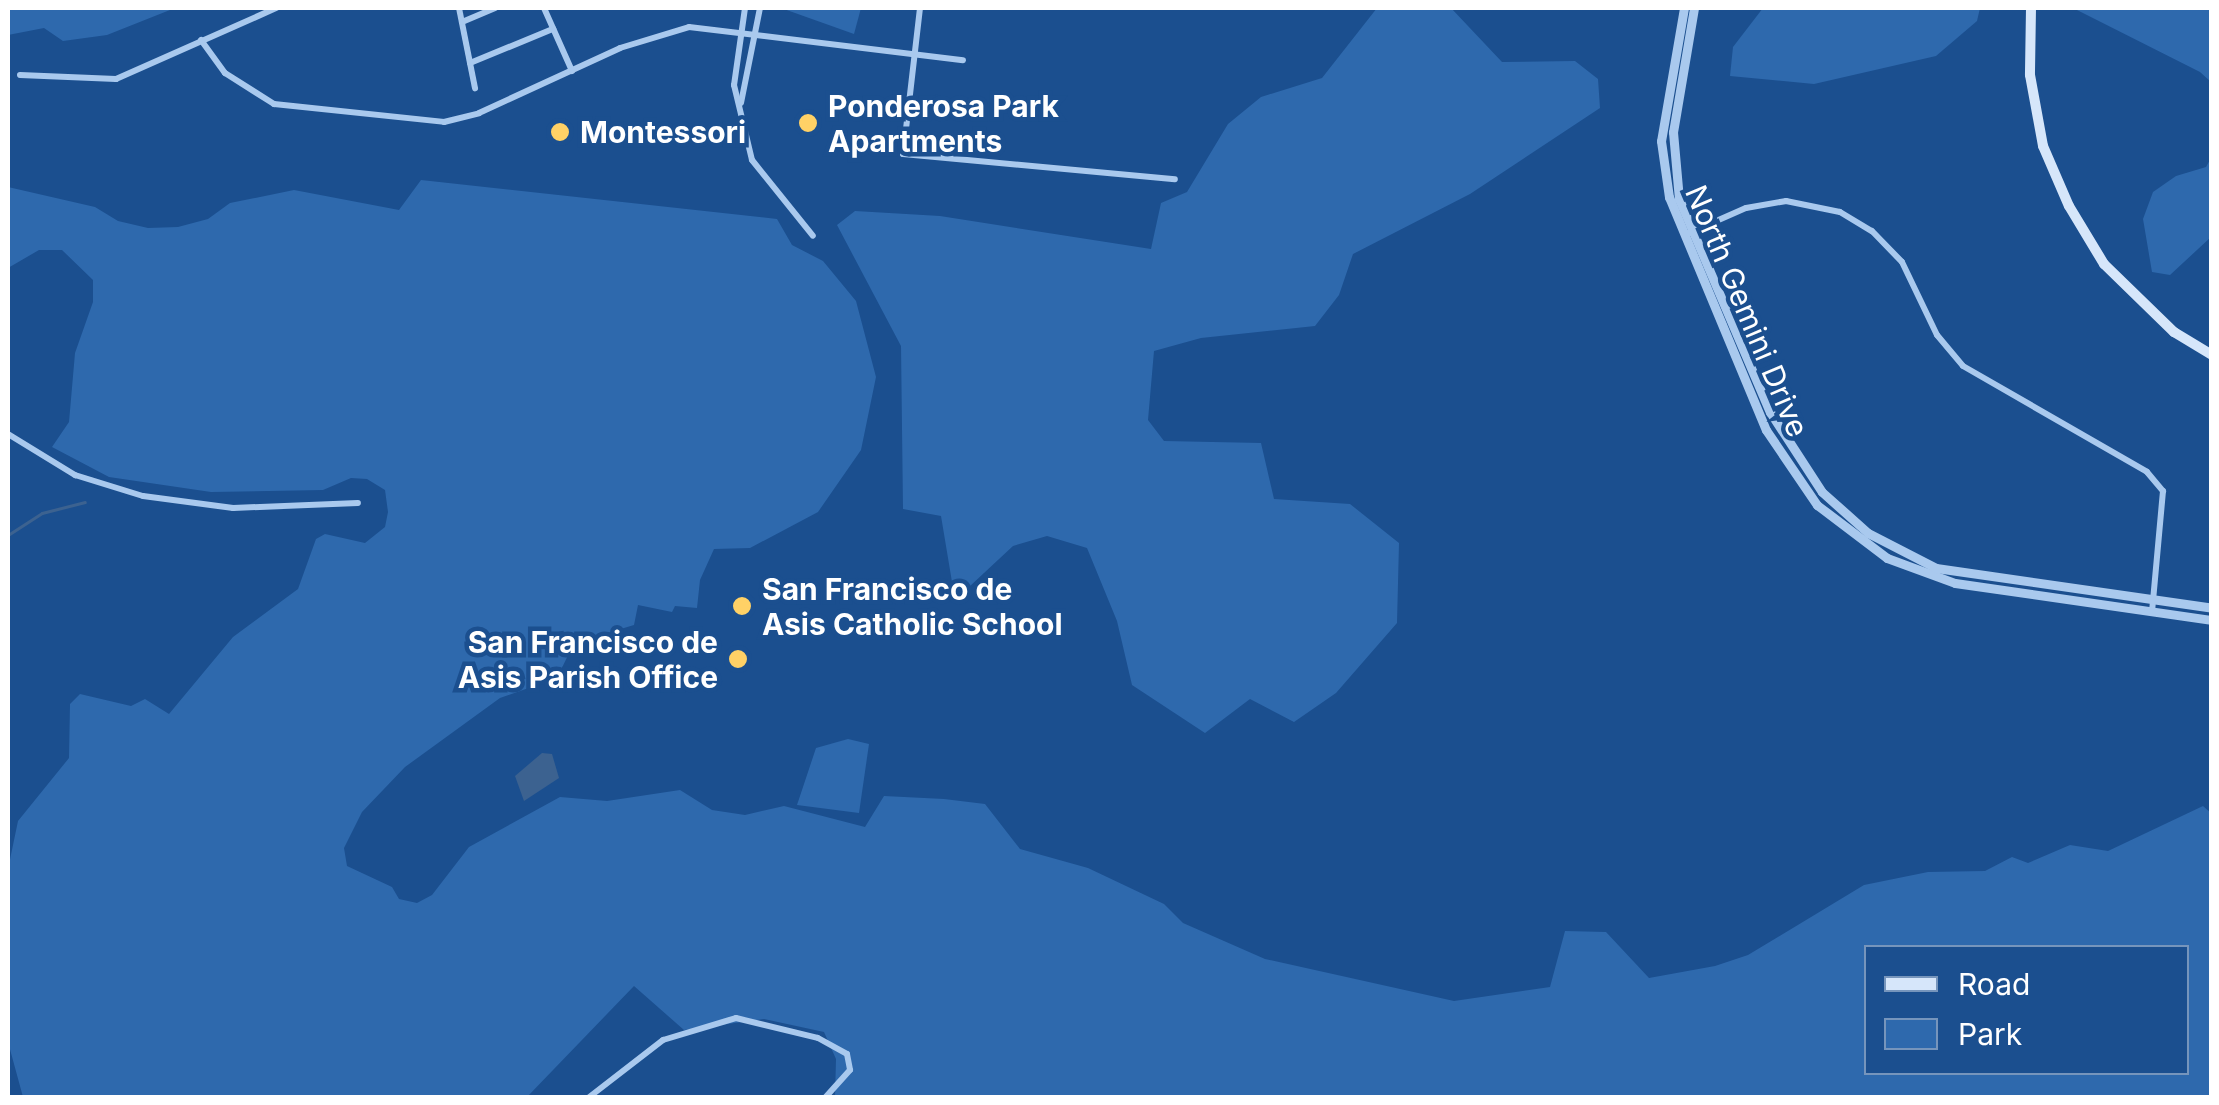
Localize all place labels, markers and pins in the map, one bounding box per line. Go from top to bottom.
place label: Ponderosa Park Apartments [828,88,1059,158]
marker: Ponderosa Park Apartments [797,112,819,134]
place label: Montessori [580,114,746,150]
marker: Montessori [549,121,571,143]
place label: San Francisco de Asis Catholic School [762,571,1063,642]
marker: San Francisco de Asis Catholic School [731,595,753,617]
place label: San Francisco de Asis Parish Office [458,624,718,694]
marker: San Francisco de Asis Parish Office [727,648,749,670]

